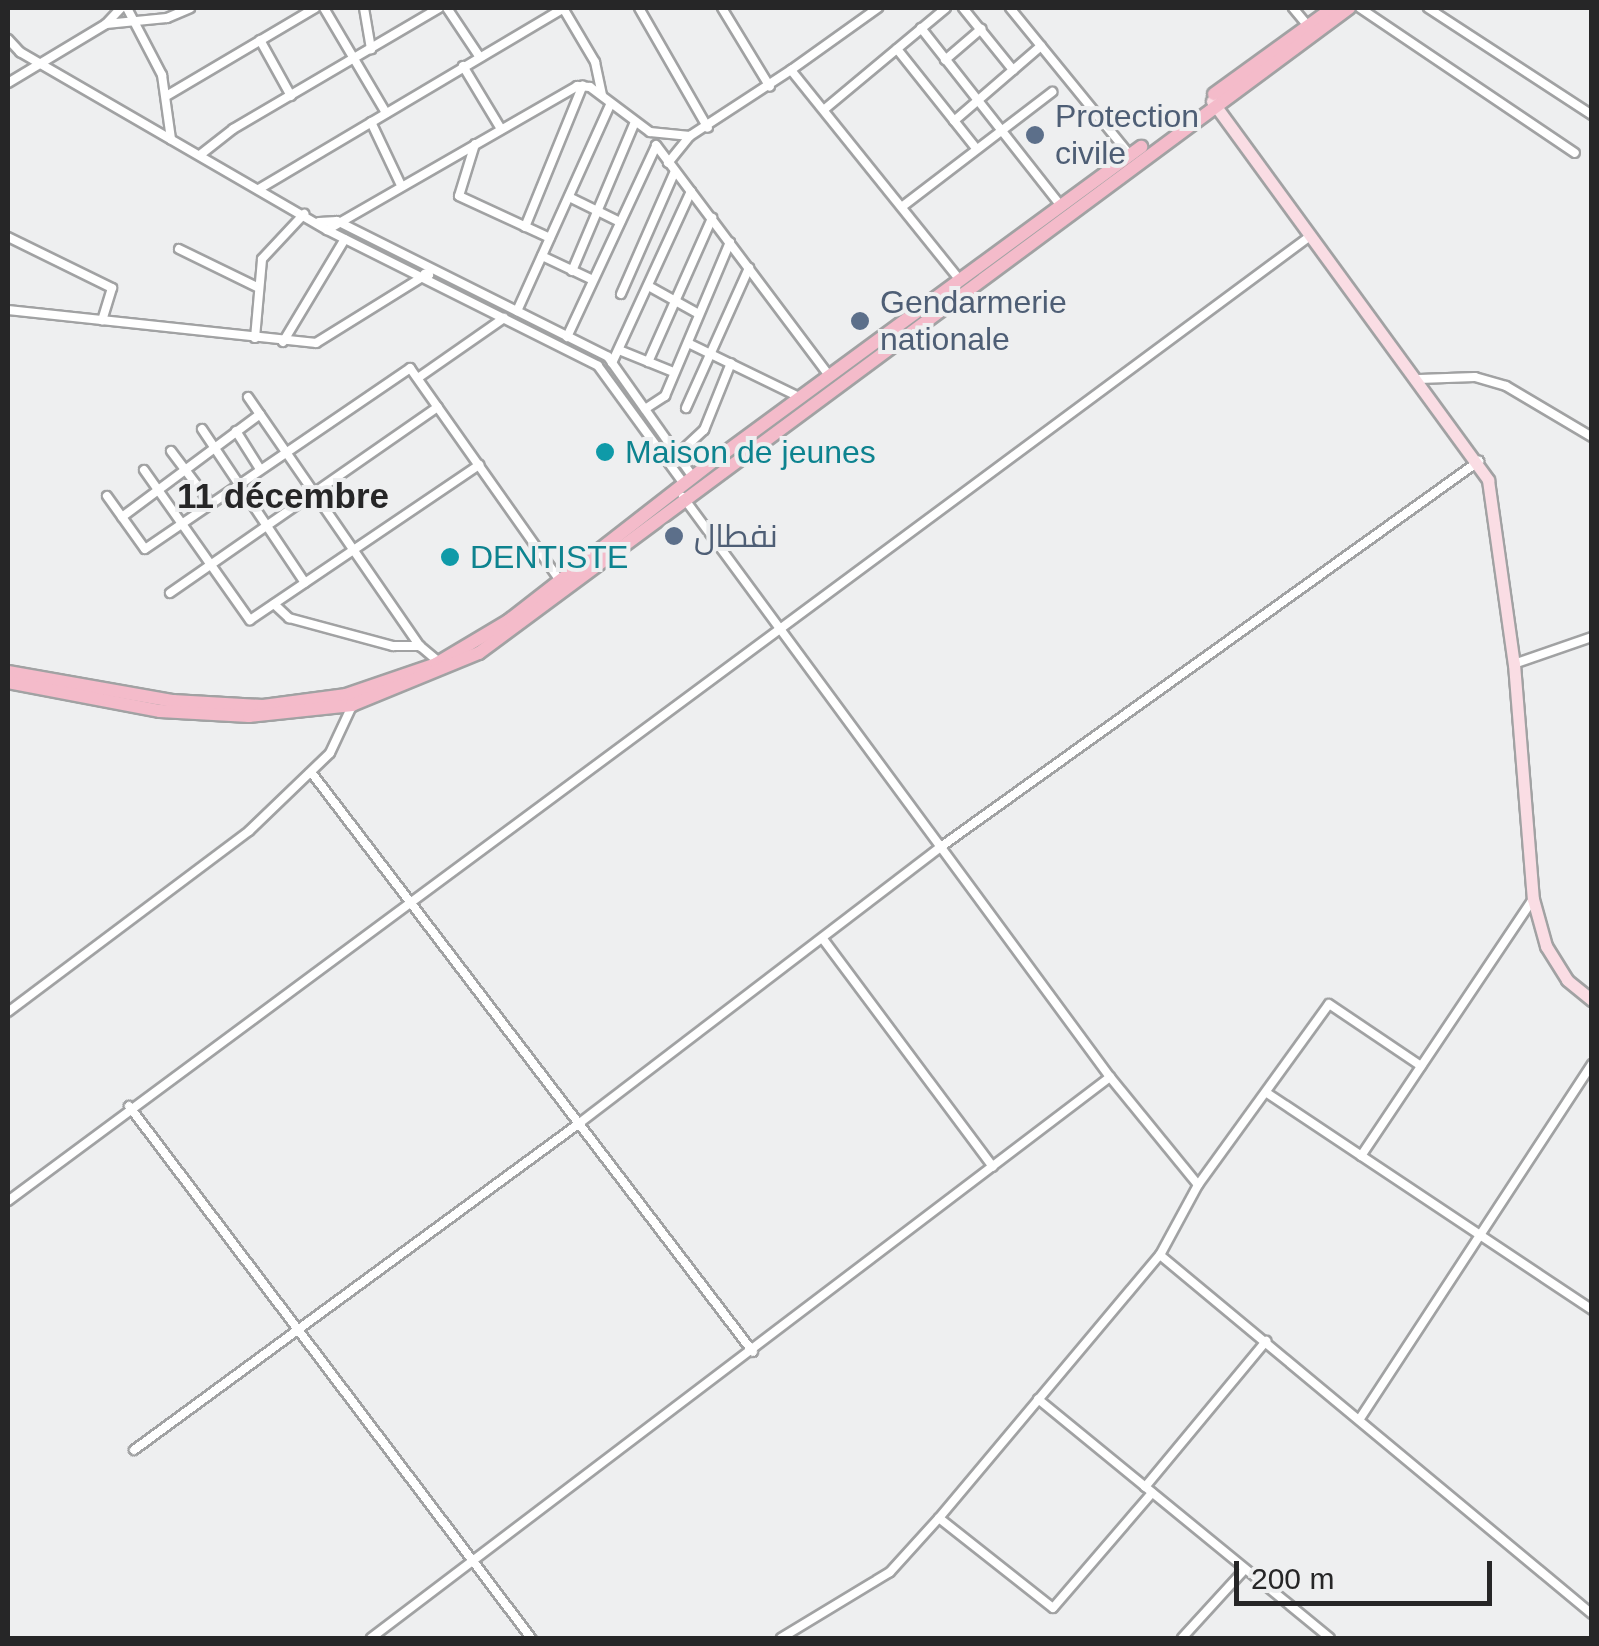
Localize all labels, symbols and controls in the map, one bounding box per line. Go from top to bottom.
place label: Protection civile [1055,98,1199,173]
marker: Protection civile [1024,124,1046,146]
place label: Gendarmerie nationale [880,284,1067,359]
marker: Gendarmerie nationale [849,310,871,332]
place label: Maison de jeunes [625,433,876,471]
marker: Maison de jeunes [594,441,616,463]
district label: 11 décembre [177,475,389,517]
place label: نفطال [694,517,778,555]
marker: نفطال [663,525,685,547]
place label: DENTISTE [470,538,628,576]
marker: DENTISTE [439,546,461,568]
scale bar [1239,1541,1496,1603]
text: 200 m [1251,1562,1334,1595]

